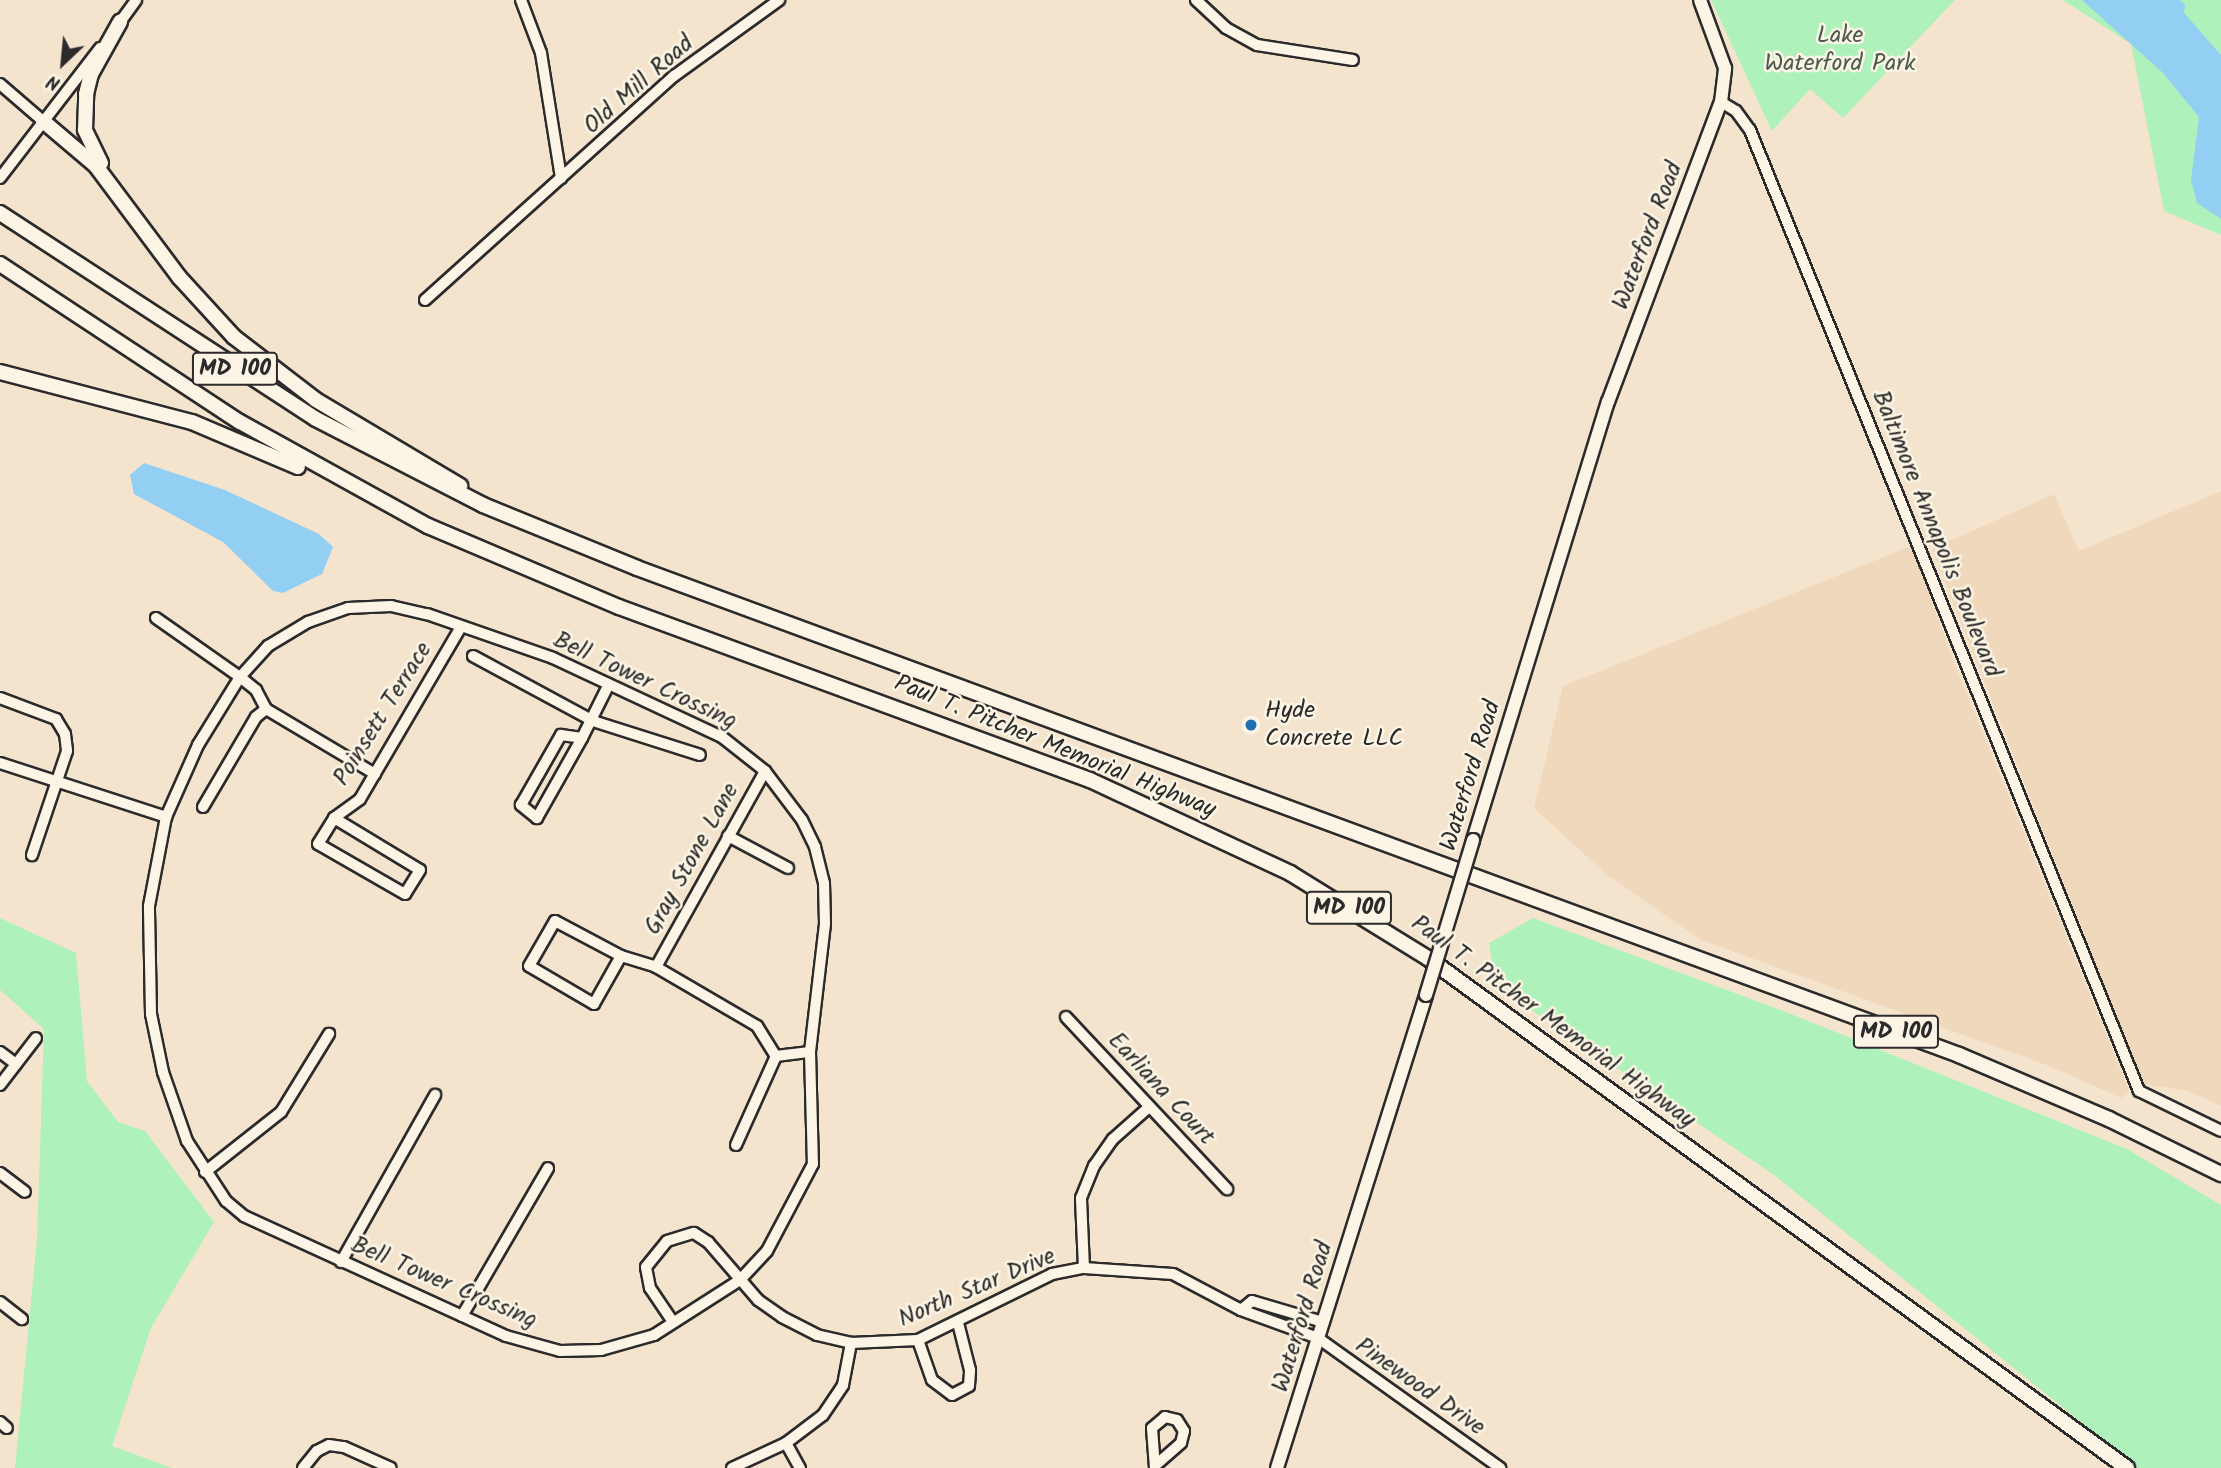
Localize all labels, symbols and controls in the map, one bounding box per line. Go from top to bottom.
park label: Lake Waterford Park [1765,22,1915,78]
north arrow [28,28,98,98]
street label: Old Mill Road [578,29,700,141]
text: N [42,66,66,98]
street label: Waterford Road [1607,158,1689,314]
road number: MD 100 [191,350,279,388]
street label: Baltimore Annapolis Boulevard [1865,386,2007,682]
street label: Bell Tower Crossing [549,626,741,736]
street label: Poinsett Terrace [327,637,439,791]
street label: Paul T. Pitcher Memorial Highway [890,669,1220,825]
place label: Hyde Concrete LLC [1265,697,1403,753]
street label: Waterford Road [1434,697,1508,855]
marker: Hyde Concrete LLC [1243,717,1259,733]
street label: Gray Stone Lane [638,778,746,940]
road number: MD 100 [1305,888,1393,928]
street label: Paul T. Pitcher Memorial Highway [1405,909,1701,1135]
road number: MD 100 [1852,1012,1940,1051]
street label: Earliana Court [1101,1027,1221,1151]
street label: Bell Tower Crossing [347,1231,541,1335]
street label: Waterford Road [1266,1238,1340,1396]
street label: North Star Drive [894,1242,1060,1334]
street label: Pinewood Drive [1350,1332,1490,1442]

